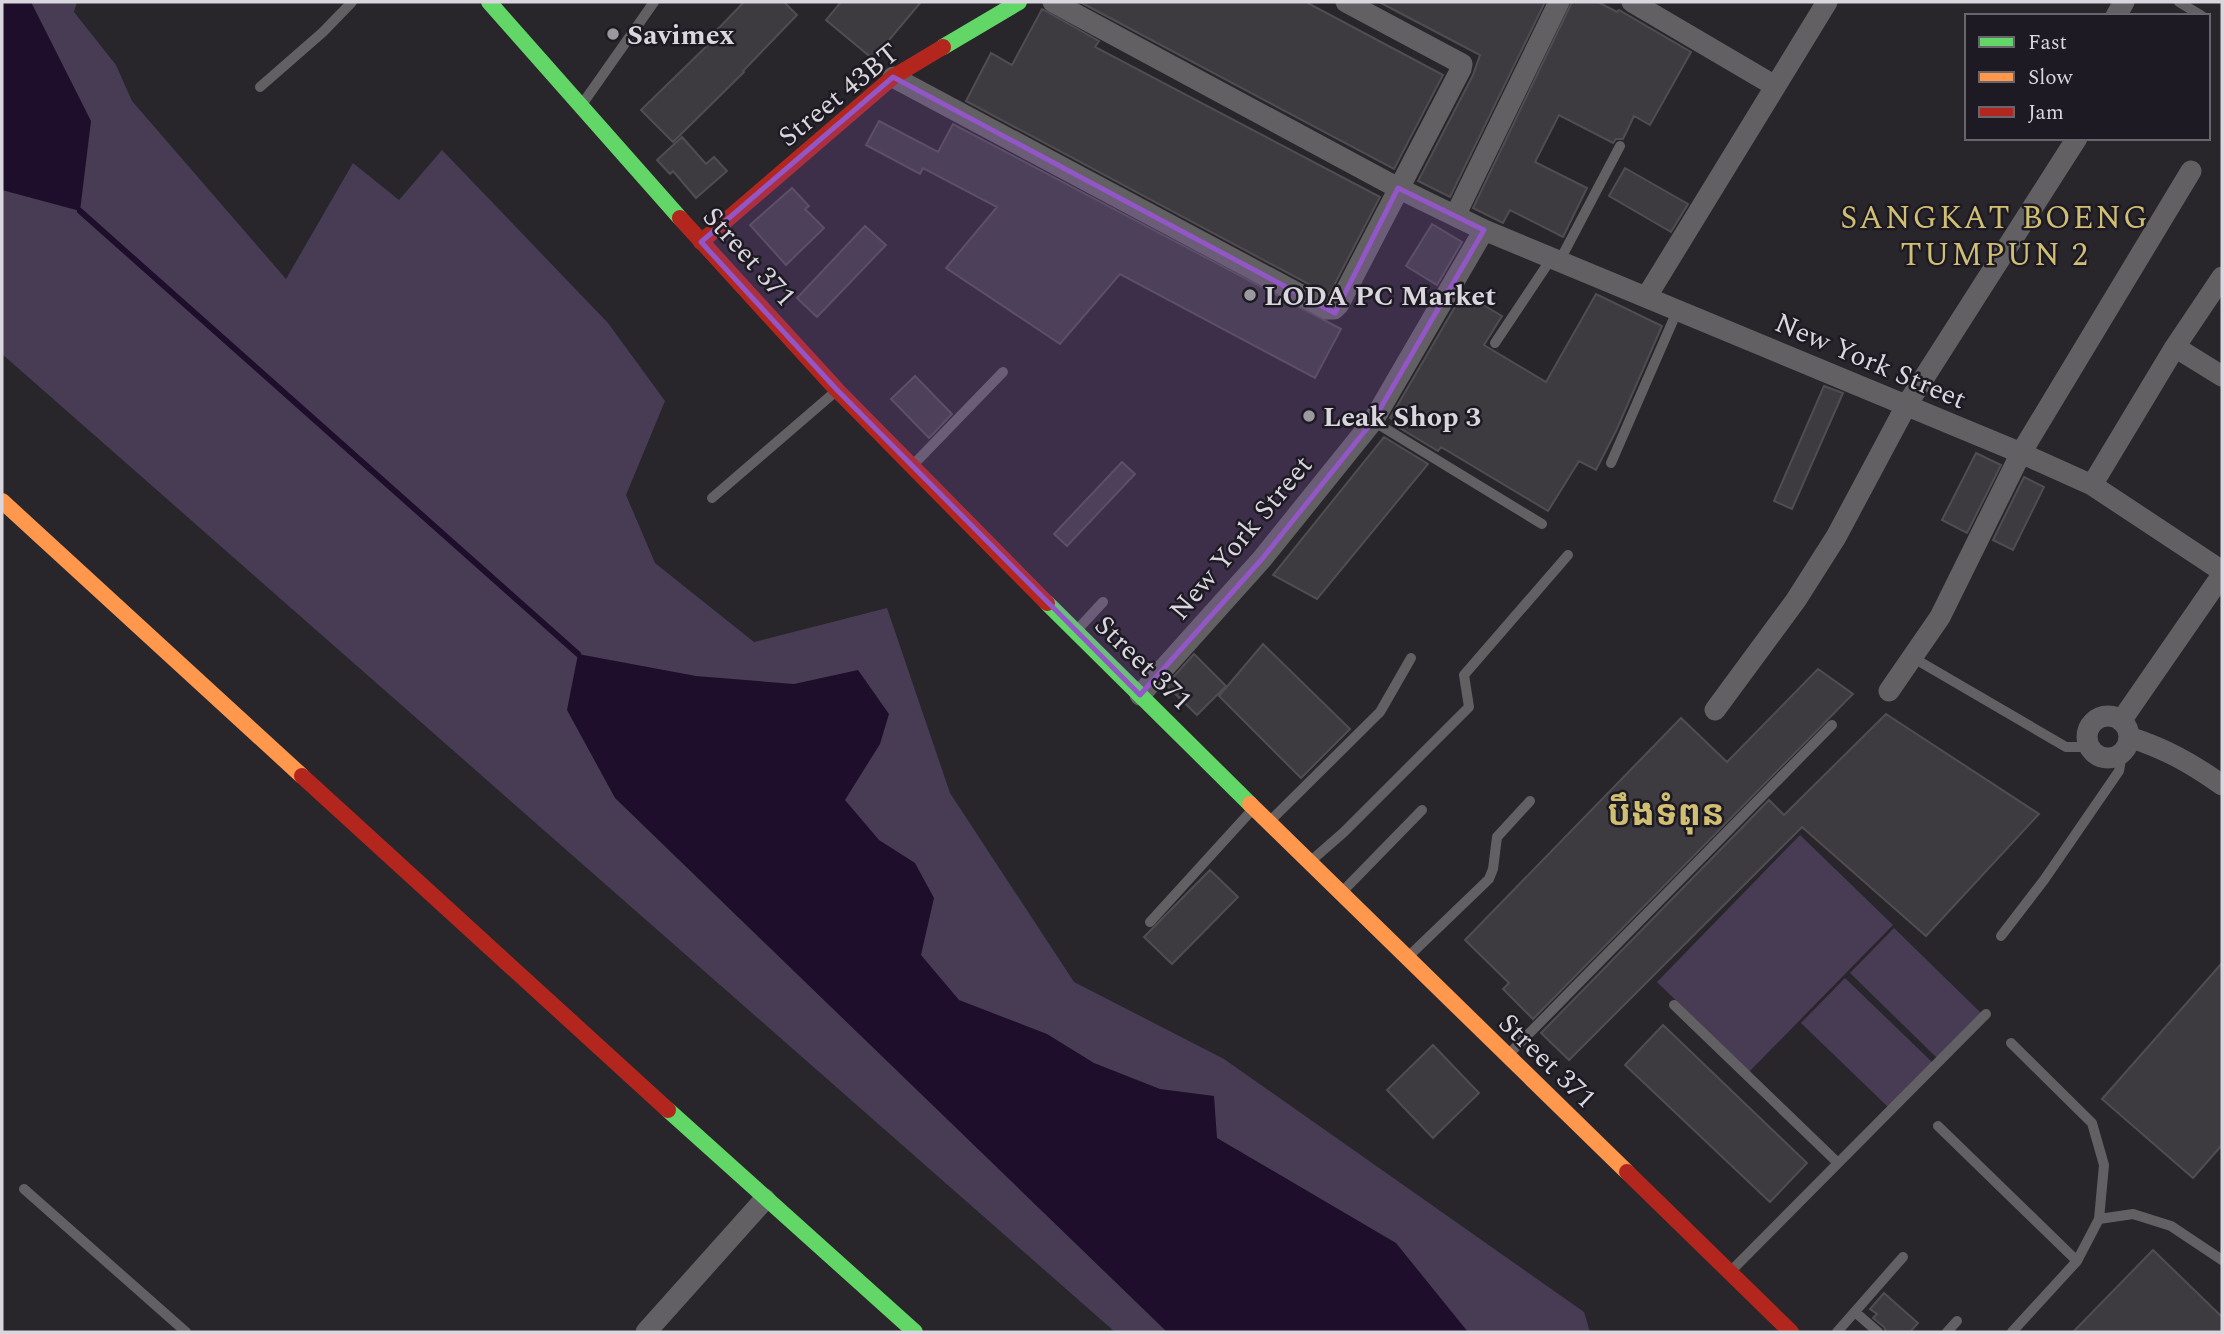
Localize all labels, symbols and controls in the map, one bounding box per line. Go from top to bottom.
place label: Savimex [627,14,735,57]
legend [1965,14,2210,140]
marker: Savimex [605,26,621,42]
text: Fast [2028,27,2067,59]
street label: Street 43BT [769,33,909,158]
text: Slow [2028,62,2074,94]
text: Jam [2028,97,2064,129]
district label: SANGKAT BOENG TUMPUN 2 [1840,194,2150,280]
street label: Street 371 [692,197,806,317]
place label: LODA PC Market [1264,275,1496,318]
marker: LODA PC Market [1242,287,1258,303]
street label: New York Street [1768,302,1973,421]
place label: Leak Shop 3 [1323,396,1481,439]
marker: Leak Shop 3 [1301,408,1317,424]
street label: New York Street [1159,446,1323,630]
street label: Street 371 [1084,605,1202,721]
district label: បឹងទំពុន [1607,788,1725,841]
street label: Street 371 [1488,1003,1606,1119]

